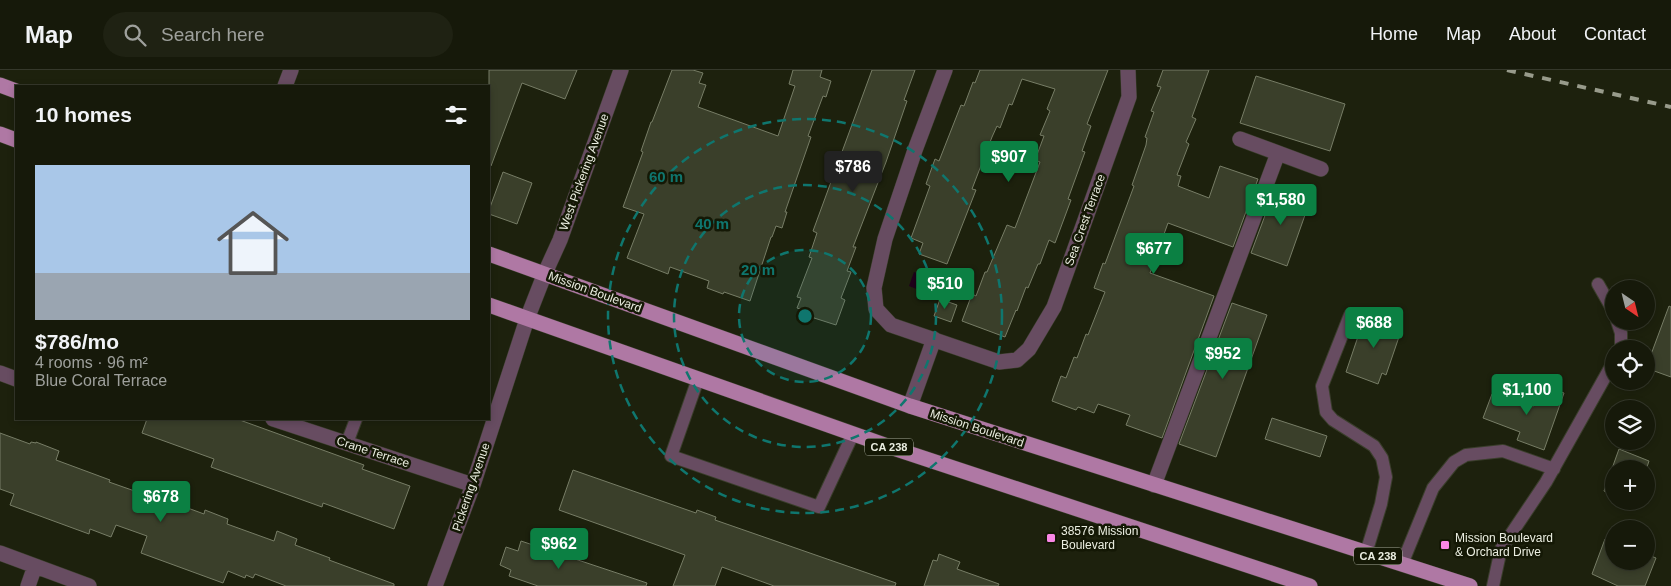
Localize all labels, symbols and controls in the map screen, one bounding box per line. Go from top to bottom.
search box [103,12,453,57]
text: Map [25,21,73,48]
icon: search [121,21,149,49]
text: Search here [161,24,265,45]
text: Home [1370,24,1418,44]
text: Map [1446,24,1481,44]
text: About [1509,24,1556,44]
text: Contact [1584,24,1646,44]
icon: filters [442,101,470,129]
text: 10 homes [35,103,132,126]
street label: West Pickering Avenue [556,112,612,232]
pin: $907 [979,140,1039,183]
text: $907 [991,148,1027,165]
pin: $786 [823,150,883,193]
text: $786 [835,158,871,175]
text: 60 m [649,168,683,185]
street label: Sea Crest Terrace [1062,172,1108,268]
pin: $1,580 [1240,184,1322,226]
text: $1,580 [1257,191,1305,208]
icon: home [208,198,298,288]
text: 40 m [695,215,729,232]
pin: $677 [1124,232,1184,275]
text: $677 [1136,240,1172,257]
text: 20 m [741,261,775,278]
pin: $510 [915,268,975,310]
street label: Mission Boulevard [547,269,643,315]
text: $510 [927,275,963,292]
north arrow [1605,280,1655,330]
map controls [1605,280,1655,570]
pin: $688 [1344,306,1404,349]
centre of rings [796,307,814,325]
text: $688 [1356,314,1392,331]
text: $786/mo [35,330,119,353]
pin: $952 [1193,338,1253,380]
button: locate [1605,340,1655,390]
text: $952 [1205,345,1241,362]
text: 4 rooms · 96 m² [35,354,148,371]
text: Blue Coral Terrace [35,372,167,389]
pin: $1,100 [1486,374,1568,416]
text: $1,100 [1503,381,1551,398]
button: layers [1605,400,1655,450]
street label: Mission Boulevard [928,406,1026,450]
street label: Crane Terrace [335,434,412,470]
road number: CA 238 [865,438,913,456]
street label: Pickering Avenue [449,441,493,533]
button: + [1605,460,1655,510]
pin: $678 [131,480,191,523]
text: $678 [143,488,179,505]
button: − [1605,520,1655,570]
place label: 38576 Mission Boulevard [1061,524,1138,552]
pin: $962 [529,528,589,570]
place label: Mission Boulevard & Orchard Drive [1455,531,1553,559]
marker: 38576 Mission Boulevard [1045,532,1057,544]
text: $962 [541,535,577,552]
marker: Mission Boulevard & Orchard Drive [1439,539,1451,551]
road number: CA 238 [1354,548,1402,564]

